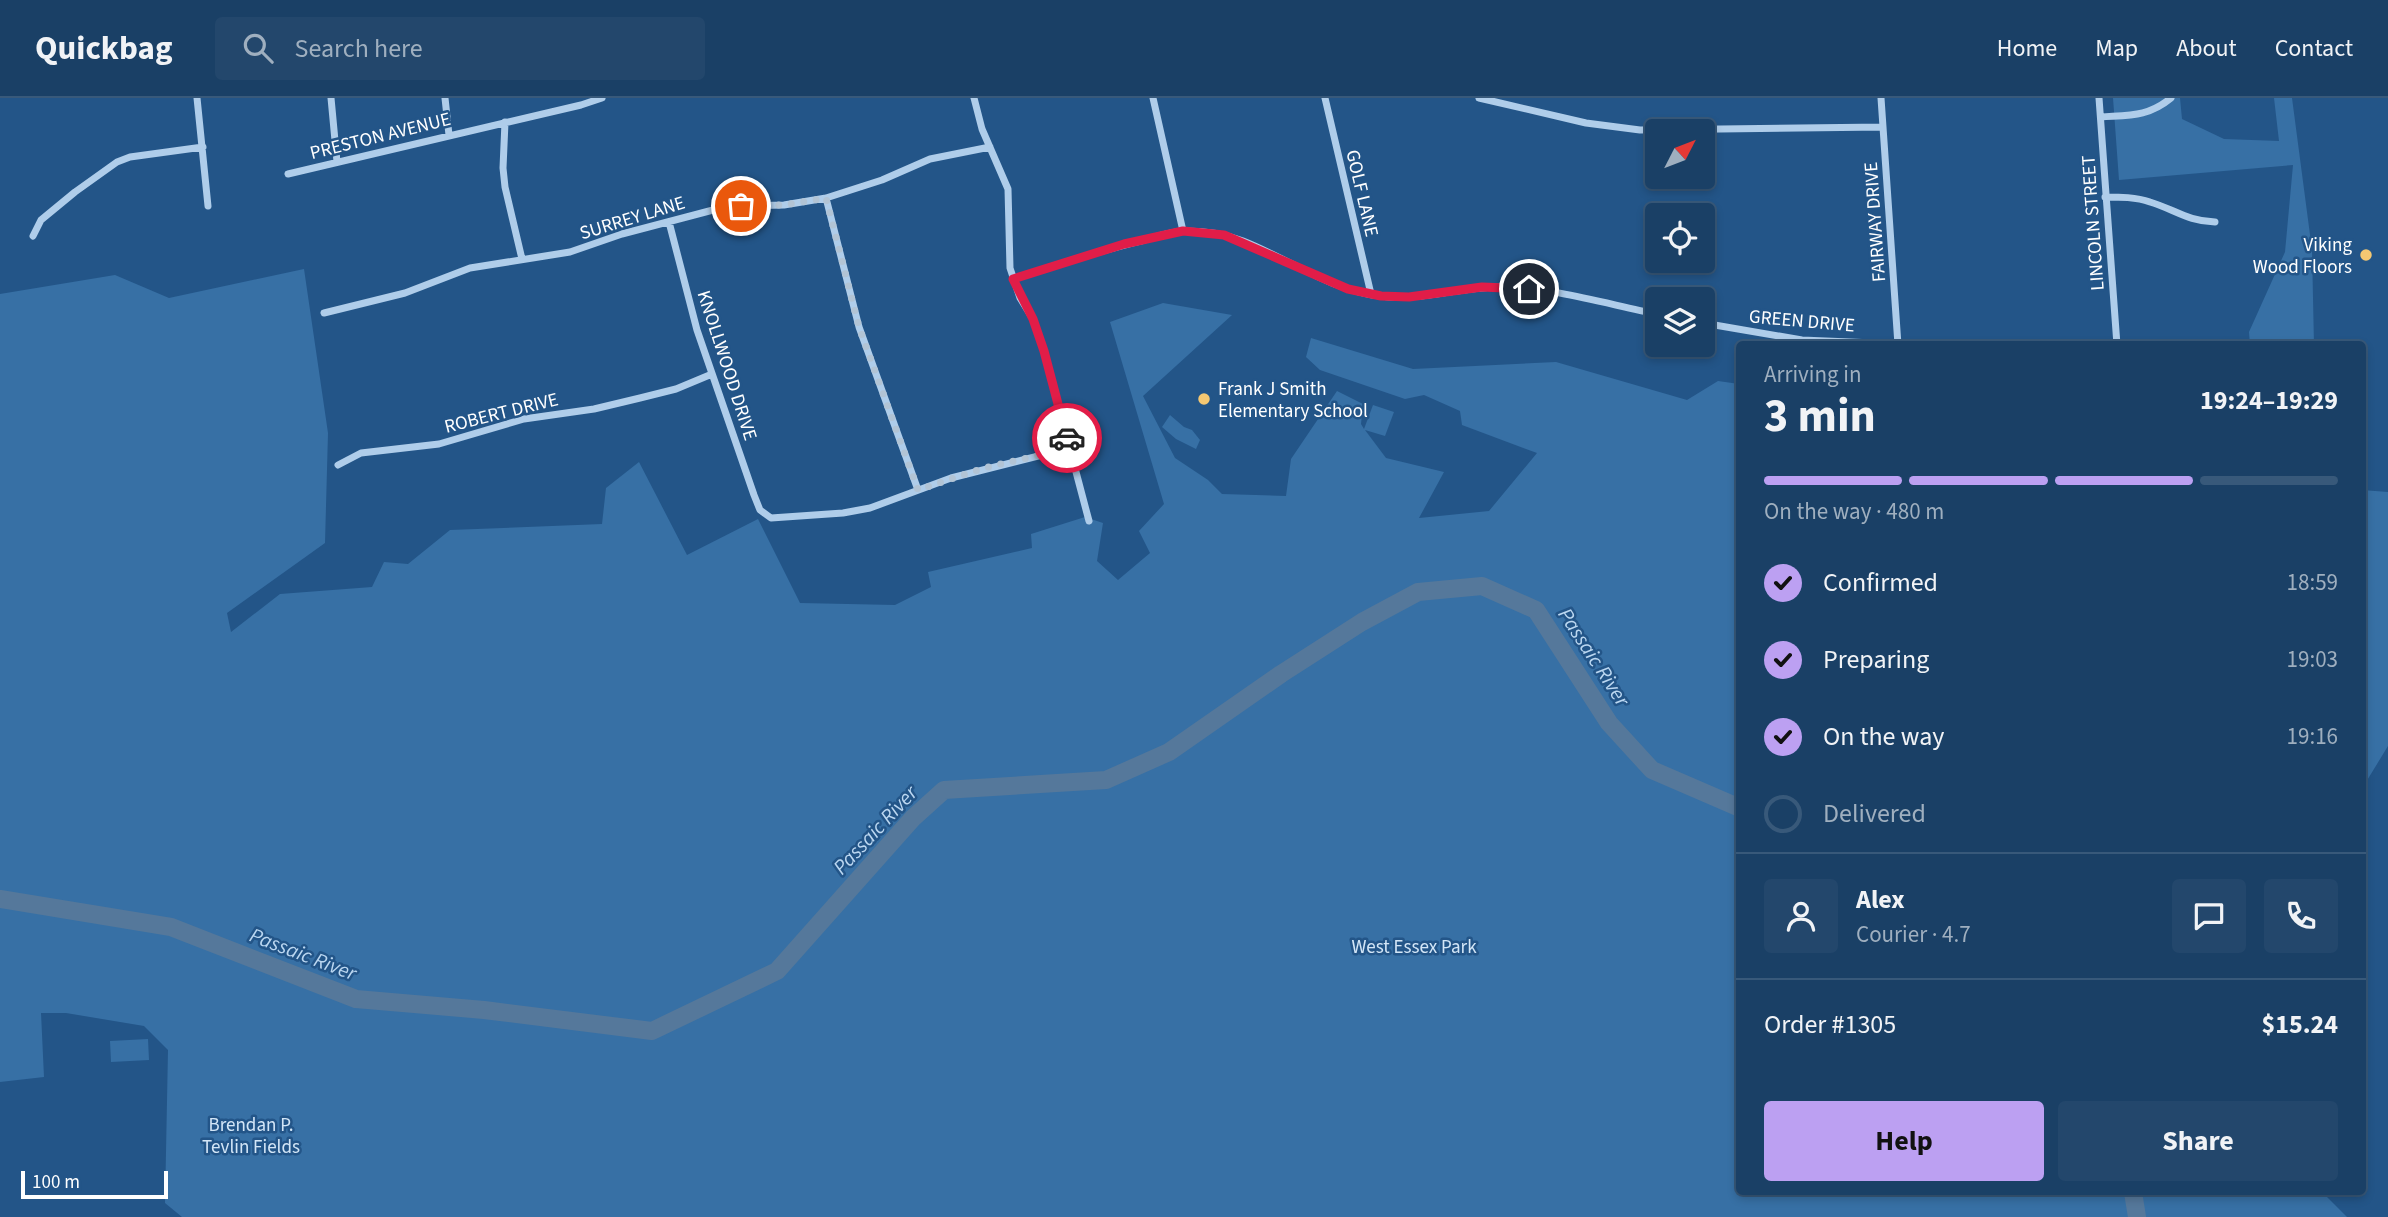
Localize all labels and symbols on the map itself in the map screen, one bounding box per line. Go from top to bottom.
street label: PRESTON AVENUE [307,106,454,167]
north arrow [1645,119,1715,189]
street label: GOLF LANE [1338,147,1385,240]
street label: LINCOLN STREET [2075,154,2112,292]
street label: FAIRWAY DRIVE [1858,161,1893,283]
pin [711,176,771,236]
street label: SURREY LANE [576,190,688,247]
place label: Viking Wood Floors [2253,232,2352,281]
marker: Viking Wood Floors [2358,247,2374,263]
pin [1499,259,1559,319]
street label: KNOLLWOOD DRIVE [690,287,764,444]
street label: GREEN DRIVE [1748,303,1856,340]
place label: Frank J Smith Elementary School [1218,376,1368,425]
street label: ROBERT DRIVE [442,386,561,441]
marker: Frank J Smith Elementary School [1196,391,1212,407]
courier [1032,403,1102,473]
water label: Passaic River [1551,602,1638,713]
water label: Passaic River [826,778,925,881]
water label: Passaic River [245,920,361,988]
park label: West Essex Park [1351,934,1477,961]
park label: Brendan P. Tevlin Fields [202,1112,300,1161]
scale bar [21,1168,168,1200]

